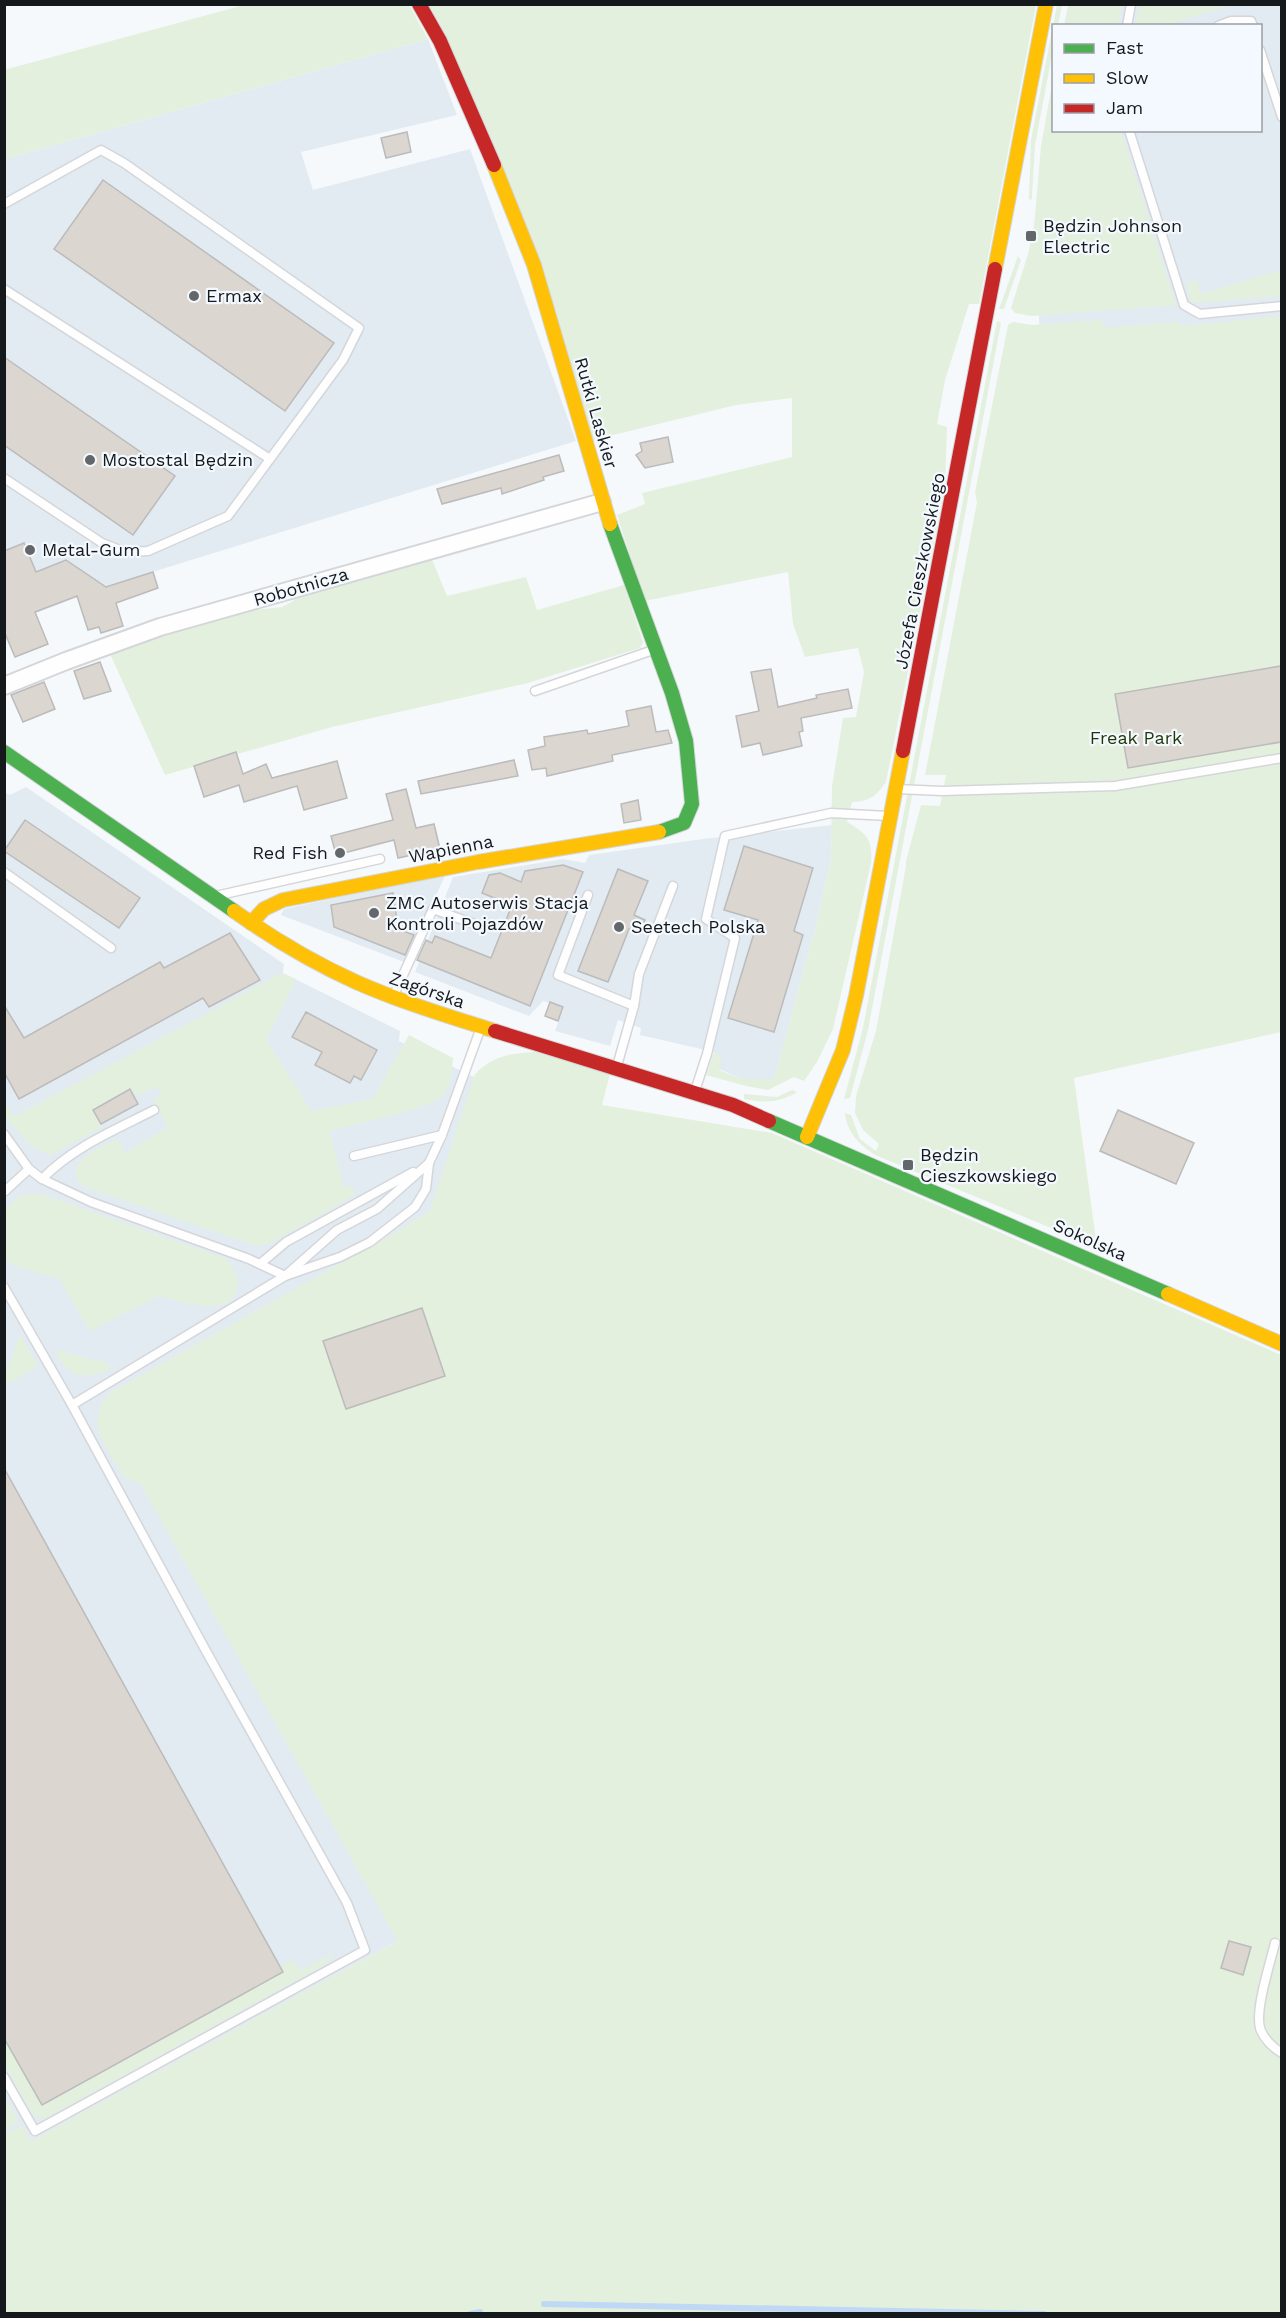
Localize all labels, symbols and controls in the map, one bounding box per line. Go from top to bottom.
legend [1052,24,1262,132]
text: Fast [1106,37,1144,58]
text: Slow [1106,67,1149,88]
text: Jam [1106,97,1143,118]
place label: Będzin Johnson Electric [1043,215,1182,257]
marker: Będzin Johnson Electric [1024,229,1038,243]
place label: Ermax [206,285,262,306]
marker: Ermax [187,289,201,303]
street label: Rutki Laskier [571,355,622,471]
place label: Mostostal Będzin [102,449,253,470]
marker: Mostostal Będzin [83,453,97,467]
street label: Józefa Cieszkowskiego [890,471,949,671]
place label: Metal-Gum [42,539,140,560]
marker: Metal-Gum [23,543,37,557]
street label: Robotnicza [251,563,351,610]
park label: Freak Park [1090,727,1182,748]
street label: Wapienna [407,830,495,867]
place label: Red Fish [252,842,328,863]
marker: Red Fish [333,846,347,860]
place label: ZMC Autoserwis Stacja Kontroli Pojazdów [386,892,589,934]
marker: ZMC Autoserwis Stacja Kontroli Pojazdów [367,906,381,920]
place label: Seetech Polska [631,916,765,937]
marker: Seetech Polska [612,920,626,934]
street label: Zagórska [387,967,468,1012]
place label: Będzin Cieszkowskiego [920,1144,1057,1186]
marker: Będzin Cieszkowskiego [901,1158,915,1172]
street label: Sokolska [1050,1214,1130,1265]

